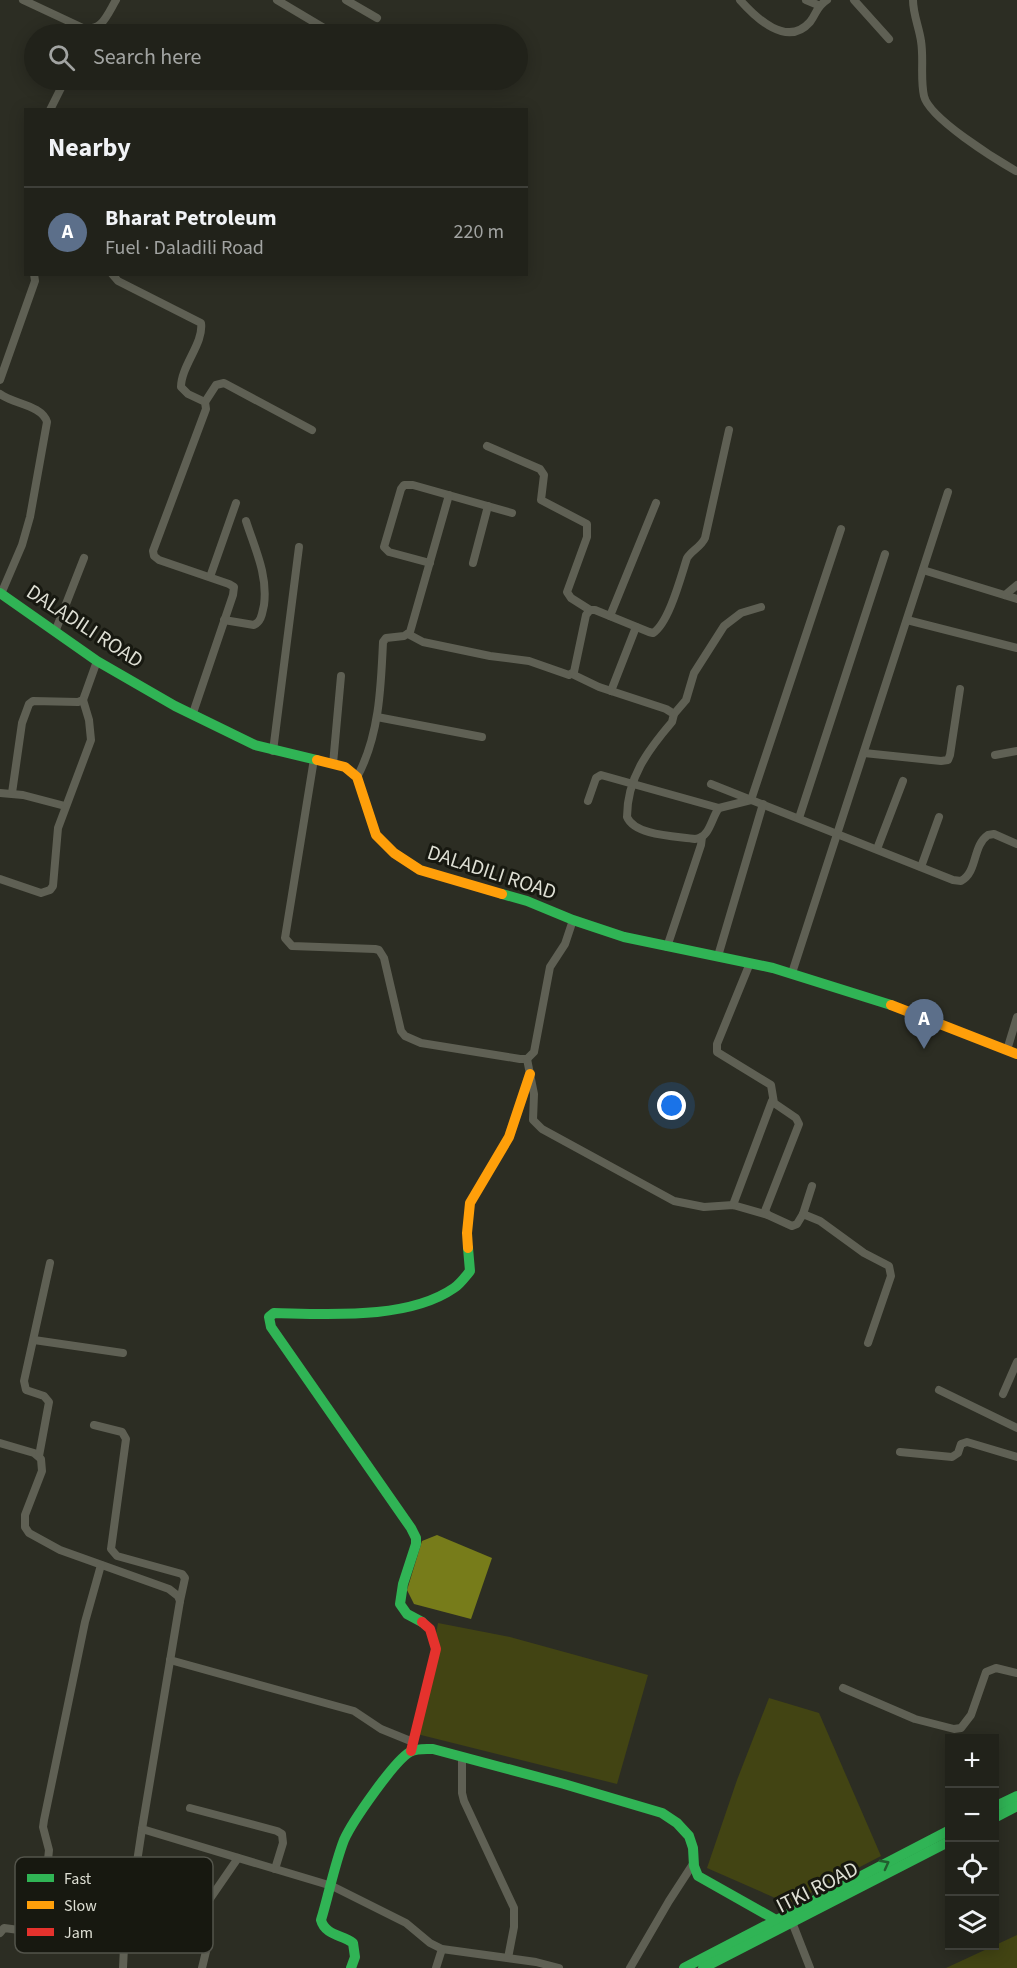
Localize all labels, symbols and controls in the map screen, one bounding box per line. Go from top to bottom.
search box [24,24,528,90]
icon: search [45,41,78,74]
text: Search here [93,41,201,73]
text: Nearby [48,129,131,166]
text: Bharat Petroleum [105,202,277,234]
text: A [62,218,73,246]
text: 220 m [454,218,504,246]
text: Fuel · Daladili Road [105,234,264,262]
street label: DALADILI ROAD [21,577,149,675]
street label: DALADILI ROAD [424,837,560,907]
pin: A [904,1000,944,1049]
your location [657,1091,686,1120]
map controls [945,1734,999,1950]
button: + [945,1734,999,1788]
button: − [945,1788,999,1842]
button: locate [945,1842,999,1896]
street label: ITKI ROAD [771,1854,863,1920]
legend [15,1857,213,1953]
one-way arrow [878,1859,889,1871]
text: Fast [64,1868,92,1890]
text: Slow [64,1895,97,1917]
button: layers [945,1896,999,1950]
text: Jam [64,1922,93,1944]

